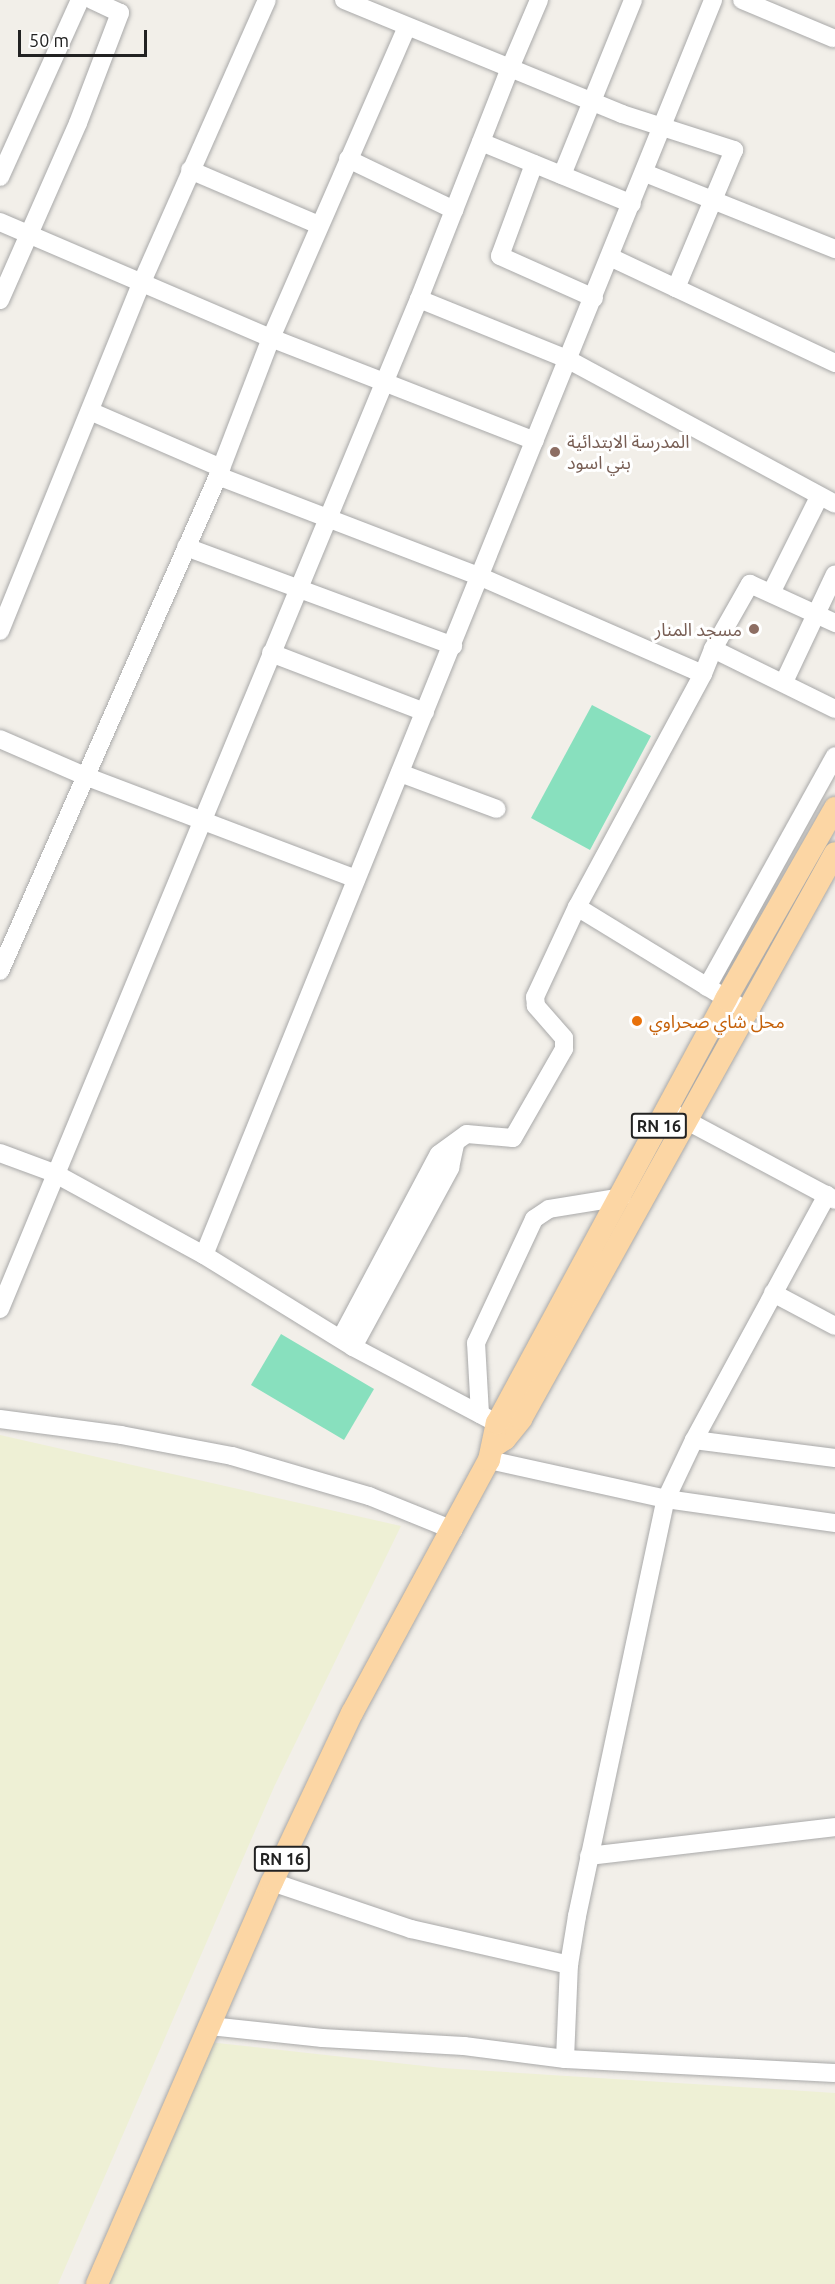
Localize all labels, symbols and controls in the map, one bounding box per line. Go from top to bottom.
scale bar [21,18,150,56]
text: 50 m [29,30,69,50]
place label: المدرسة الابتدائية بني اسود [567,431,689,474]
marker: المدرسة الابتدائية بني اسود [548,445,562,459]
place label: مسجد المنار [655,618,742,640]
marker: مسجد المنار [747,622,761,636]
place label: محل شاي صحراوي [649,1010,785,1032]
marker: محل شاي صحراوي [630,1014,644,1028]
road number: RN 16 [630,1113,688,1139]
road number: RN 16 [254,1846,310,1872]

